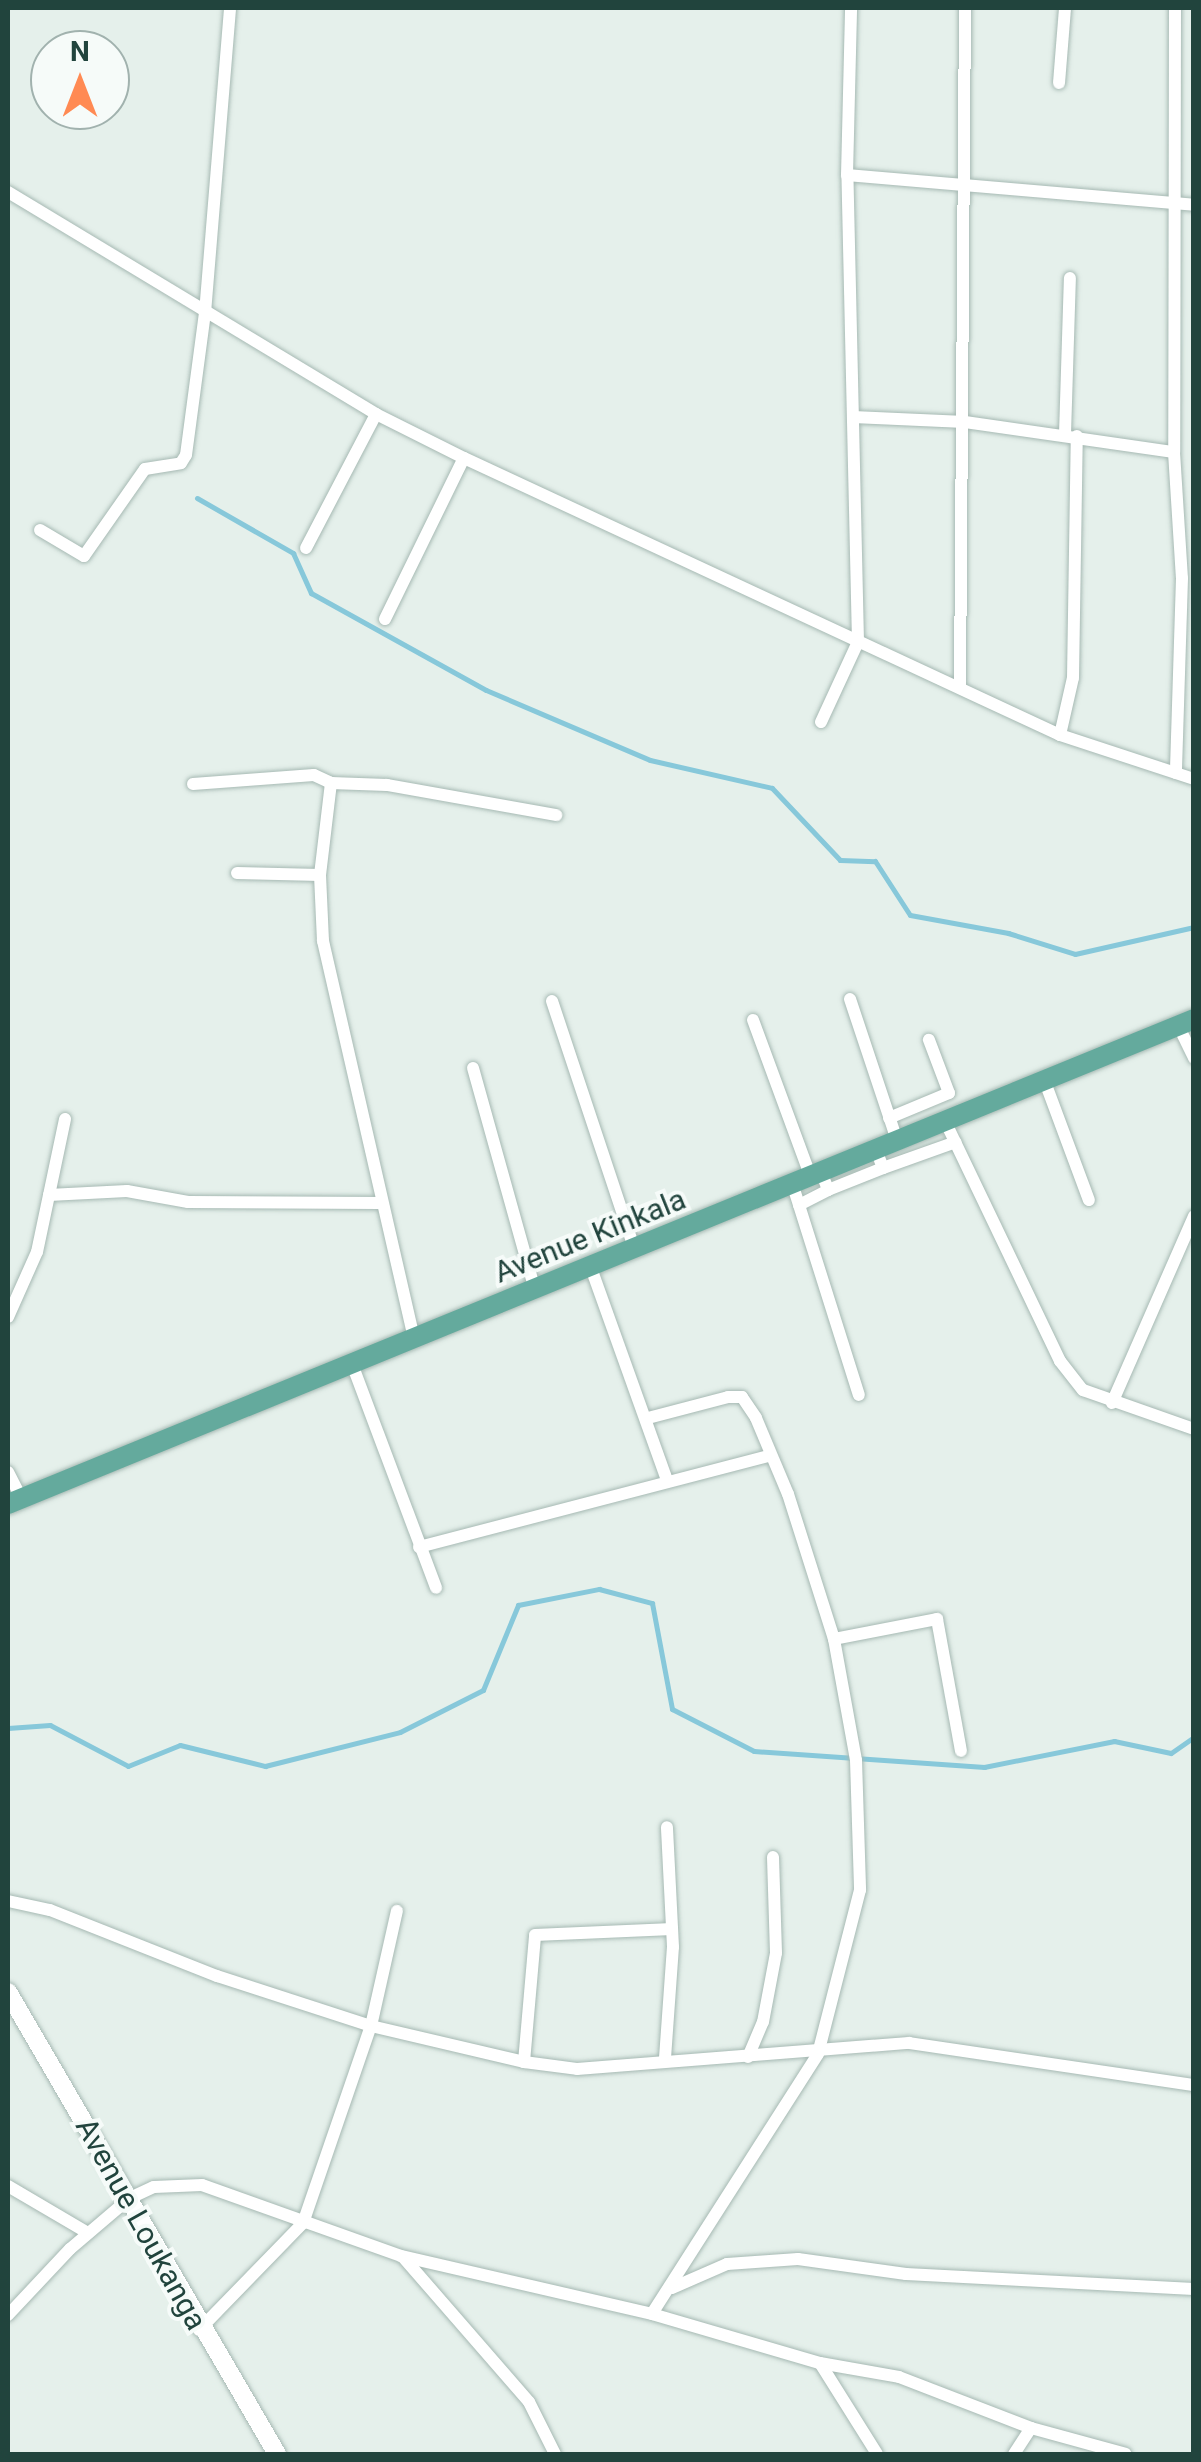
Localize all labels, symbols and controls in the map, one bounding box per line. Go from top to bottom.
north arrow [30,30,130,130]
text: N [70,35,90,68]
street label: Avenue Kinkala [489,1181,691,1291]
street label: Avenue Loukanga [68,2112,214,2336]

